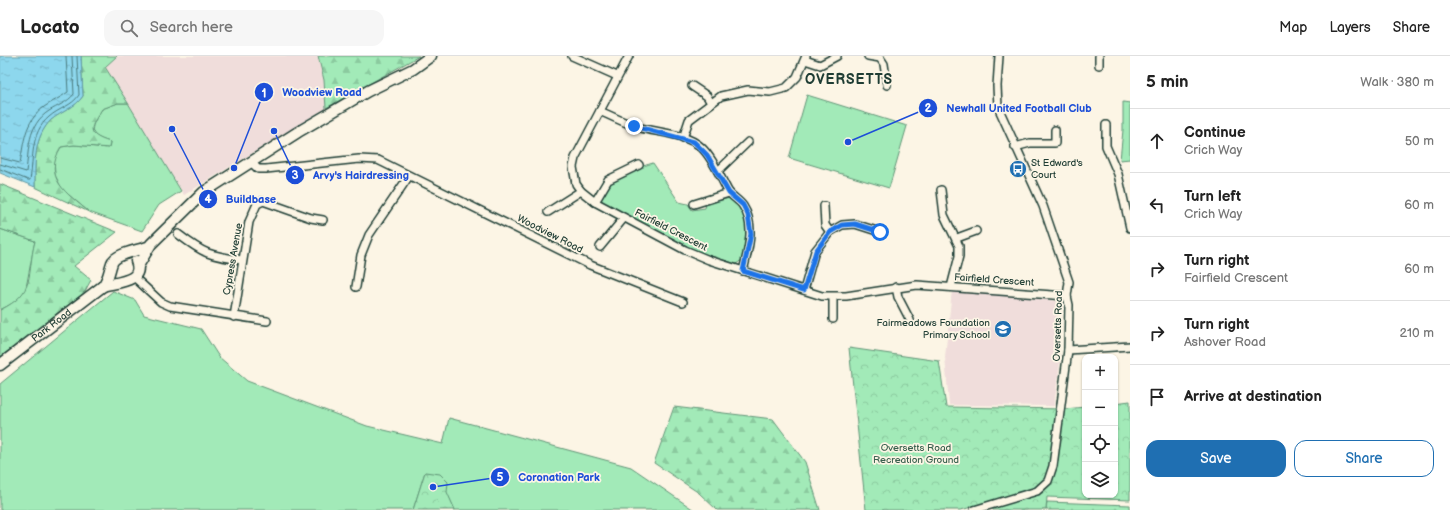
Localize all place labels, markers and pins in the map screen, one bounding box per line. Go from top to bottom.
callout: Woodview Road [254,81,370,104]
callout: Newhall United Football Club [918,96,1099,119]
place label: St Edward's Court [1031,157,1083,181]
bus stop icon: St Edward's Court [1008,159,1028,179]
callout: Arvy's Hairdressing [285,163,417,186]
callout: Buildbase [198,188,284,211]
place label: Fairmeadows Foundation Primary School [877,317,990,341]
school or university icon: Fairmeadows Foundation Primary School [993,319,1013,339]
callout: Coronation Park [490,465,608,488]

